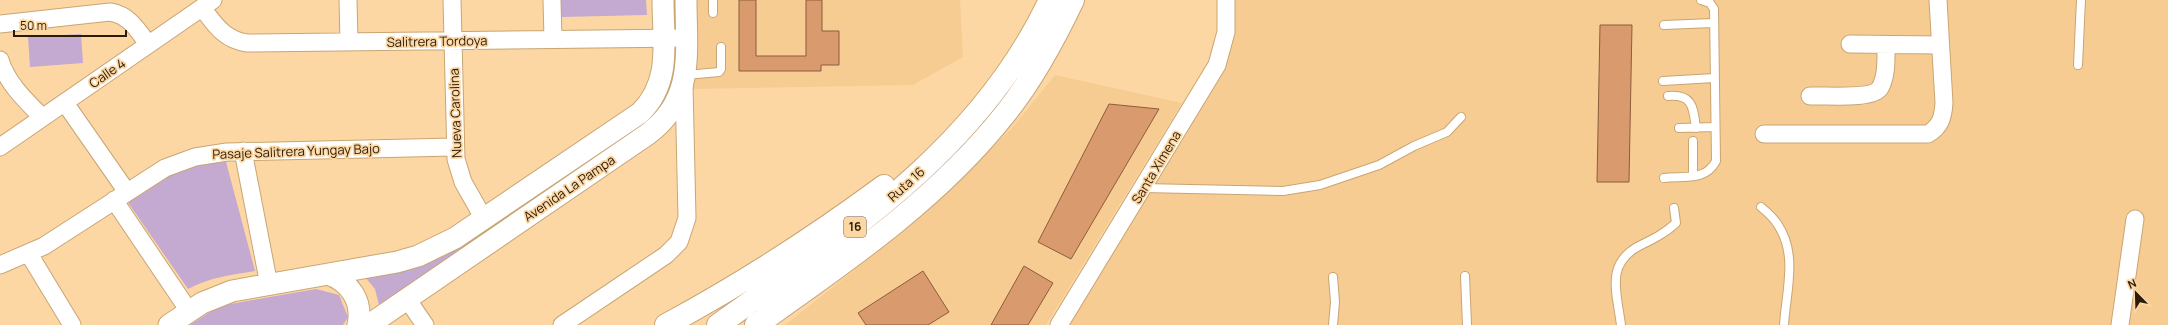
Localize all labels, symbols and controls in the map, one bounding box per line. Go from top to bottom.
scale bar [14,12,126,38]
text: 50 m [20,17,47,34]
street label: Salitrera Tordoya [386,31,488,51]
street label: Calle 4 [85,54,129,92]
street label: Nueva Carolina [444,68,466,158]
street label: Santa Ximena [1127,127,1185,207]
street label: Pasaje Salitrera Yungay Bajo [212,139,380,163]
street label: Avenida La Pampa [520,151,618,225]
street label: Ruta 16 [884,163,928,205]
road number: 16 [844,217,866,237]
north arrow [2116,273,2156,313]
text: N [2125,275,2139,292]

